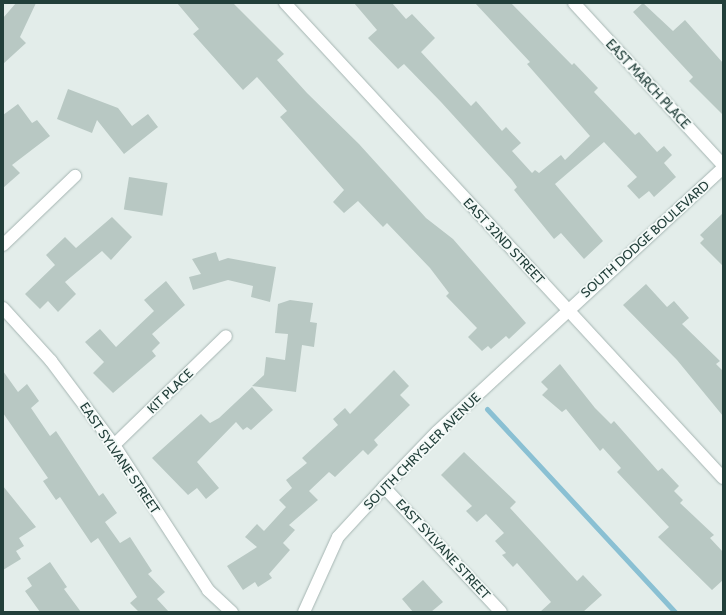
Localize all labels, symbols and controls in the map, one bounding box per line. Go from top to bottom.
street label: EAST MARCH PLACE [603,36,693,132]
street label: SOUTH DODGE BOULEVARD [578,177,712,301]
street label: EAST 32ND STREET [460,195,548,287]
street label: KIT PLACE [144,365,196,417]
street label: SOUTH CHRYSLER AVENUE [360,389,484,513]
street label: EAST SYLVANE STREET [77,399,163,517]
street label: EAST SYLVANE STREET [393,496,493,602]

